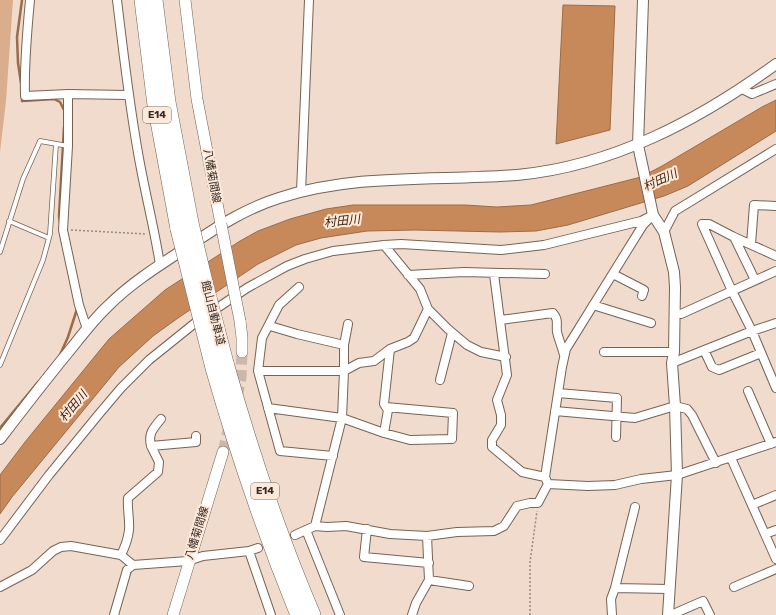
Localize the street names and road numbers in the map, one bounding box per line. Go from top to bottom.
road number: E14 [143,107,171,123]
street label: 八幡菊間線 [201,148,223,204]
street label: 館山自動車道 [199,279,227,347]
road number: E14 [251,483,279,499]
street label: 八幡菊間線 [183,505,211,561]

